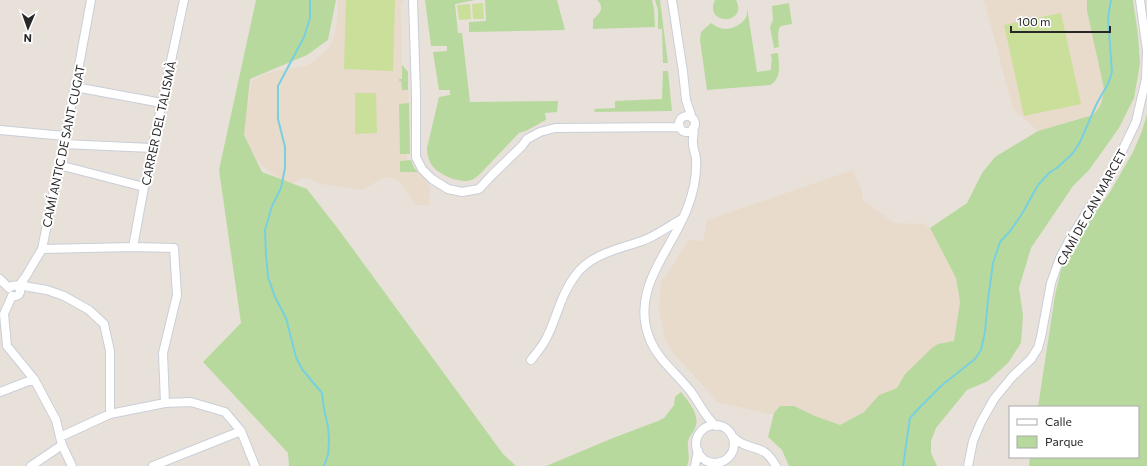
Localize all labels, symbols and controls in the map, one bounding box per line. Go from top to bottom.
north arrow [8,8,48,48]
scale bar [1011,8,1110,34]
text: 100 m [1017,14,1051,28]
text: N [23,32,32,45]
street label: CARRER DEL TALISMÀ [138,59,178,187]
street label: CAMÍ ANTIC DE SANT CUGAT [39,63,87,229]
street label: CAMÍ DE CAN MARCET [1053,146,1129,267]
legend [1009,406,1139,458]
text: Calle [1045,414,1072,428]
text: Parque [1045,434,1083,448]

